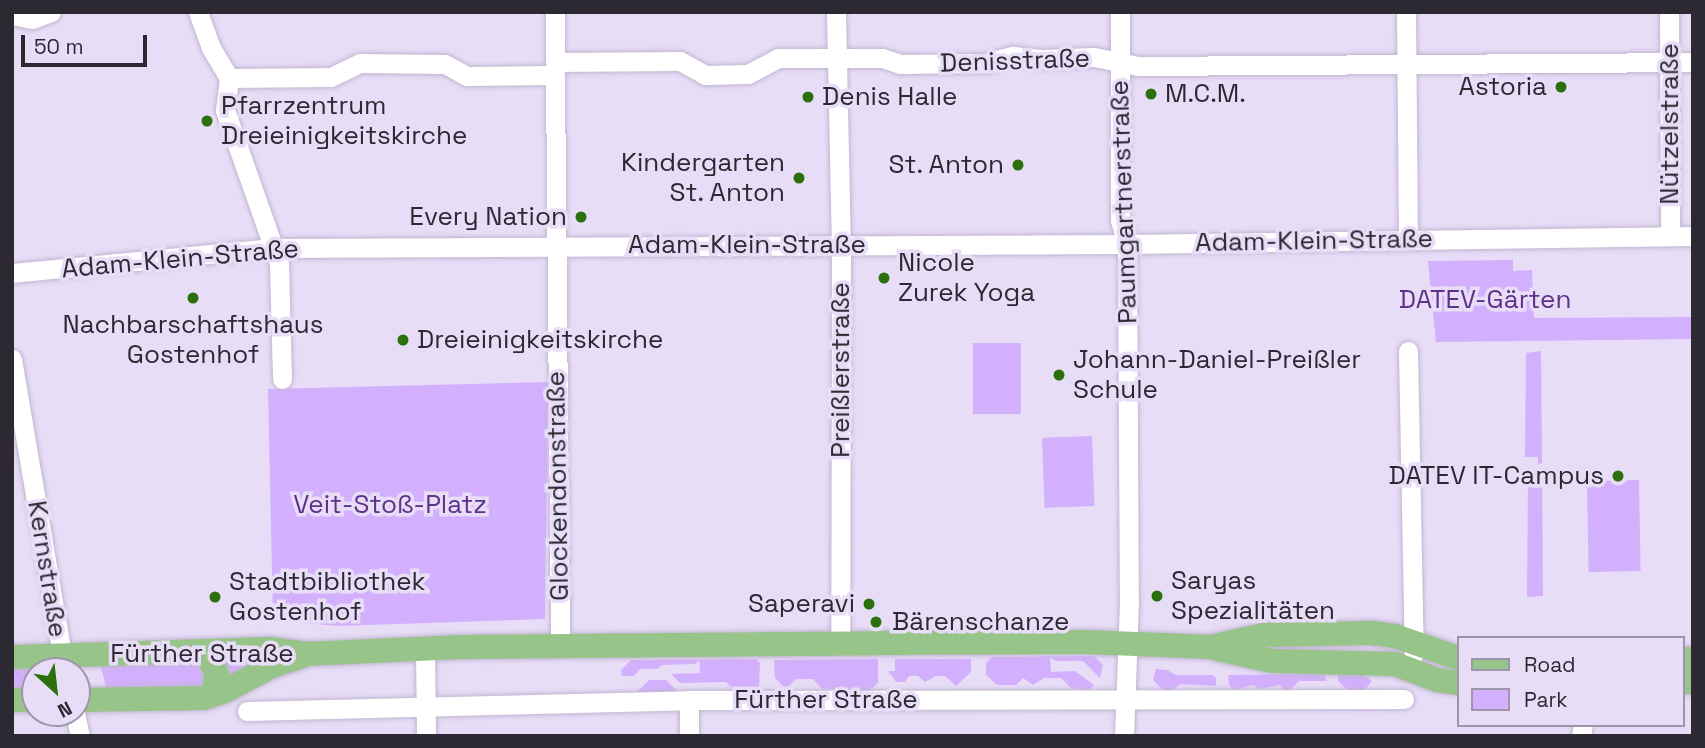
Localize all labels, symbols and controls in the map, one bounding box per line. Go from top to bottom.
scale bar [24,21,150,65]
text: 50 m [34,33,84,60]
street label: Denisstraße [939,43,1091,79]
street label: Nützelstraße [1654,43,1686,205]
place label: Astoria [1459,71,1547,103]
place label: M.C.M. [1165,78,1246,110]
marker: Astoria [1553,79,1569,95]
street label: Paumgartnerstraße [1104,80,1144,324]
place label: Denis Halle [822,81,957,113]
marker: M.C.M. [1143,86,1159,102]
marker: Denis Halle [800,89,816,105]
place label: Pfarrzentrum Dreieinigkeitskirche [221,90,467,152]
marker: Pfarrzentrum Dreieinigkeitskirche [199,113,215,129]
place label: Kindergarten St. Anton [621,147,785,208]
place label: St. Anton [887,149,1004,181]
marker: St. Anton [1010,157,1026,173]
marker: Kindergarten St. Anton [791,170,807,186]
place label: Every Nation [409,201,567,233]
marker: Every Nation [573,209,589,225]
street label: Adam-Klein-Straße [1195,223,1433,259]
street label: Adam-Klein-Straße [628,229,866,261]
street label: Adam-Klein-Straße [60,233,300,285]
place label: Nicole Zurek Yoga [898,247,1036,308]
marker: Nicole Zurek Yoga [876,270,892,286]
street label: Preißlerstraße [825,282,857,458]
park label: DATEV-Gärten [1399,284,1571,316]
marker: Nachbarschaftshaus Gostenhof [185,290,201,306]
place label: Nachbarschaftshaus Gostenhof [63,309,323,370]
place label: Dreieinigkeitskirche [417,324,663,356]
marker: Dreieinigkeitskirche [395,332,411,348]
place label: Johann-Daniel-Preißler Schule [1073,344,1361,406]
marker: Johann-Daniel-Preißler Schule [1051,367,1067,383]
street label: Glockendonstraße [540,371,576,601]
place label: DATEV IT-Campus [1388,460,1604,492]
marker: DATEV IT-Campus [1610,468,1626,484]
park label: Veit-Stoß-Platz [293,489,487,521]
street label: Kernstraße [21,498,73,640]
place label: Saryas Spezialitäten [1171,565,1335,626]
place label: Stadtbibliothek Gostenhof [229,566,426,628]
place label: Saperavi [748,588,855,620]
marker: Saryas Spezialitäten [1149,588,1165,604]
marker: Stadtbibliothek Gostenhof [207,589,223,605]
marker: Saperavi [861,596,877,612]
place label: Bärenschanze [892,606,1069,638]
marker: Bärenschanze [866,612,886,632]
legend [1456,636,1684,727]
street label: Fürther Straße [110,638,294,670]
text: Road [1524,651,1576,678]
north arrow [21,657,91,727]
street label: Fürther Straße [734,684,918,716]
text: Park [1524,686,1568,713]
text: N [54,695,76,723]

